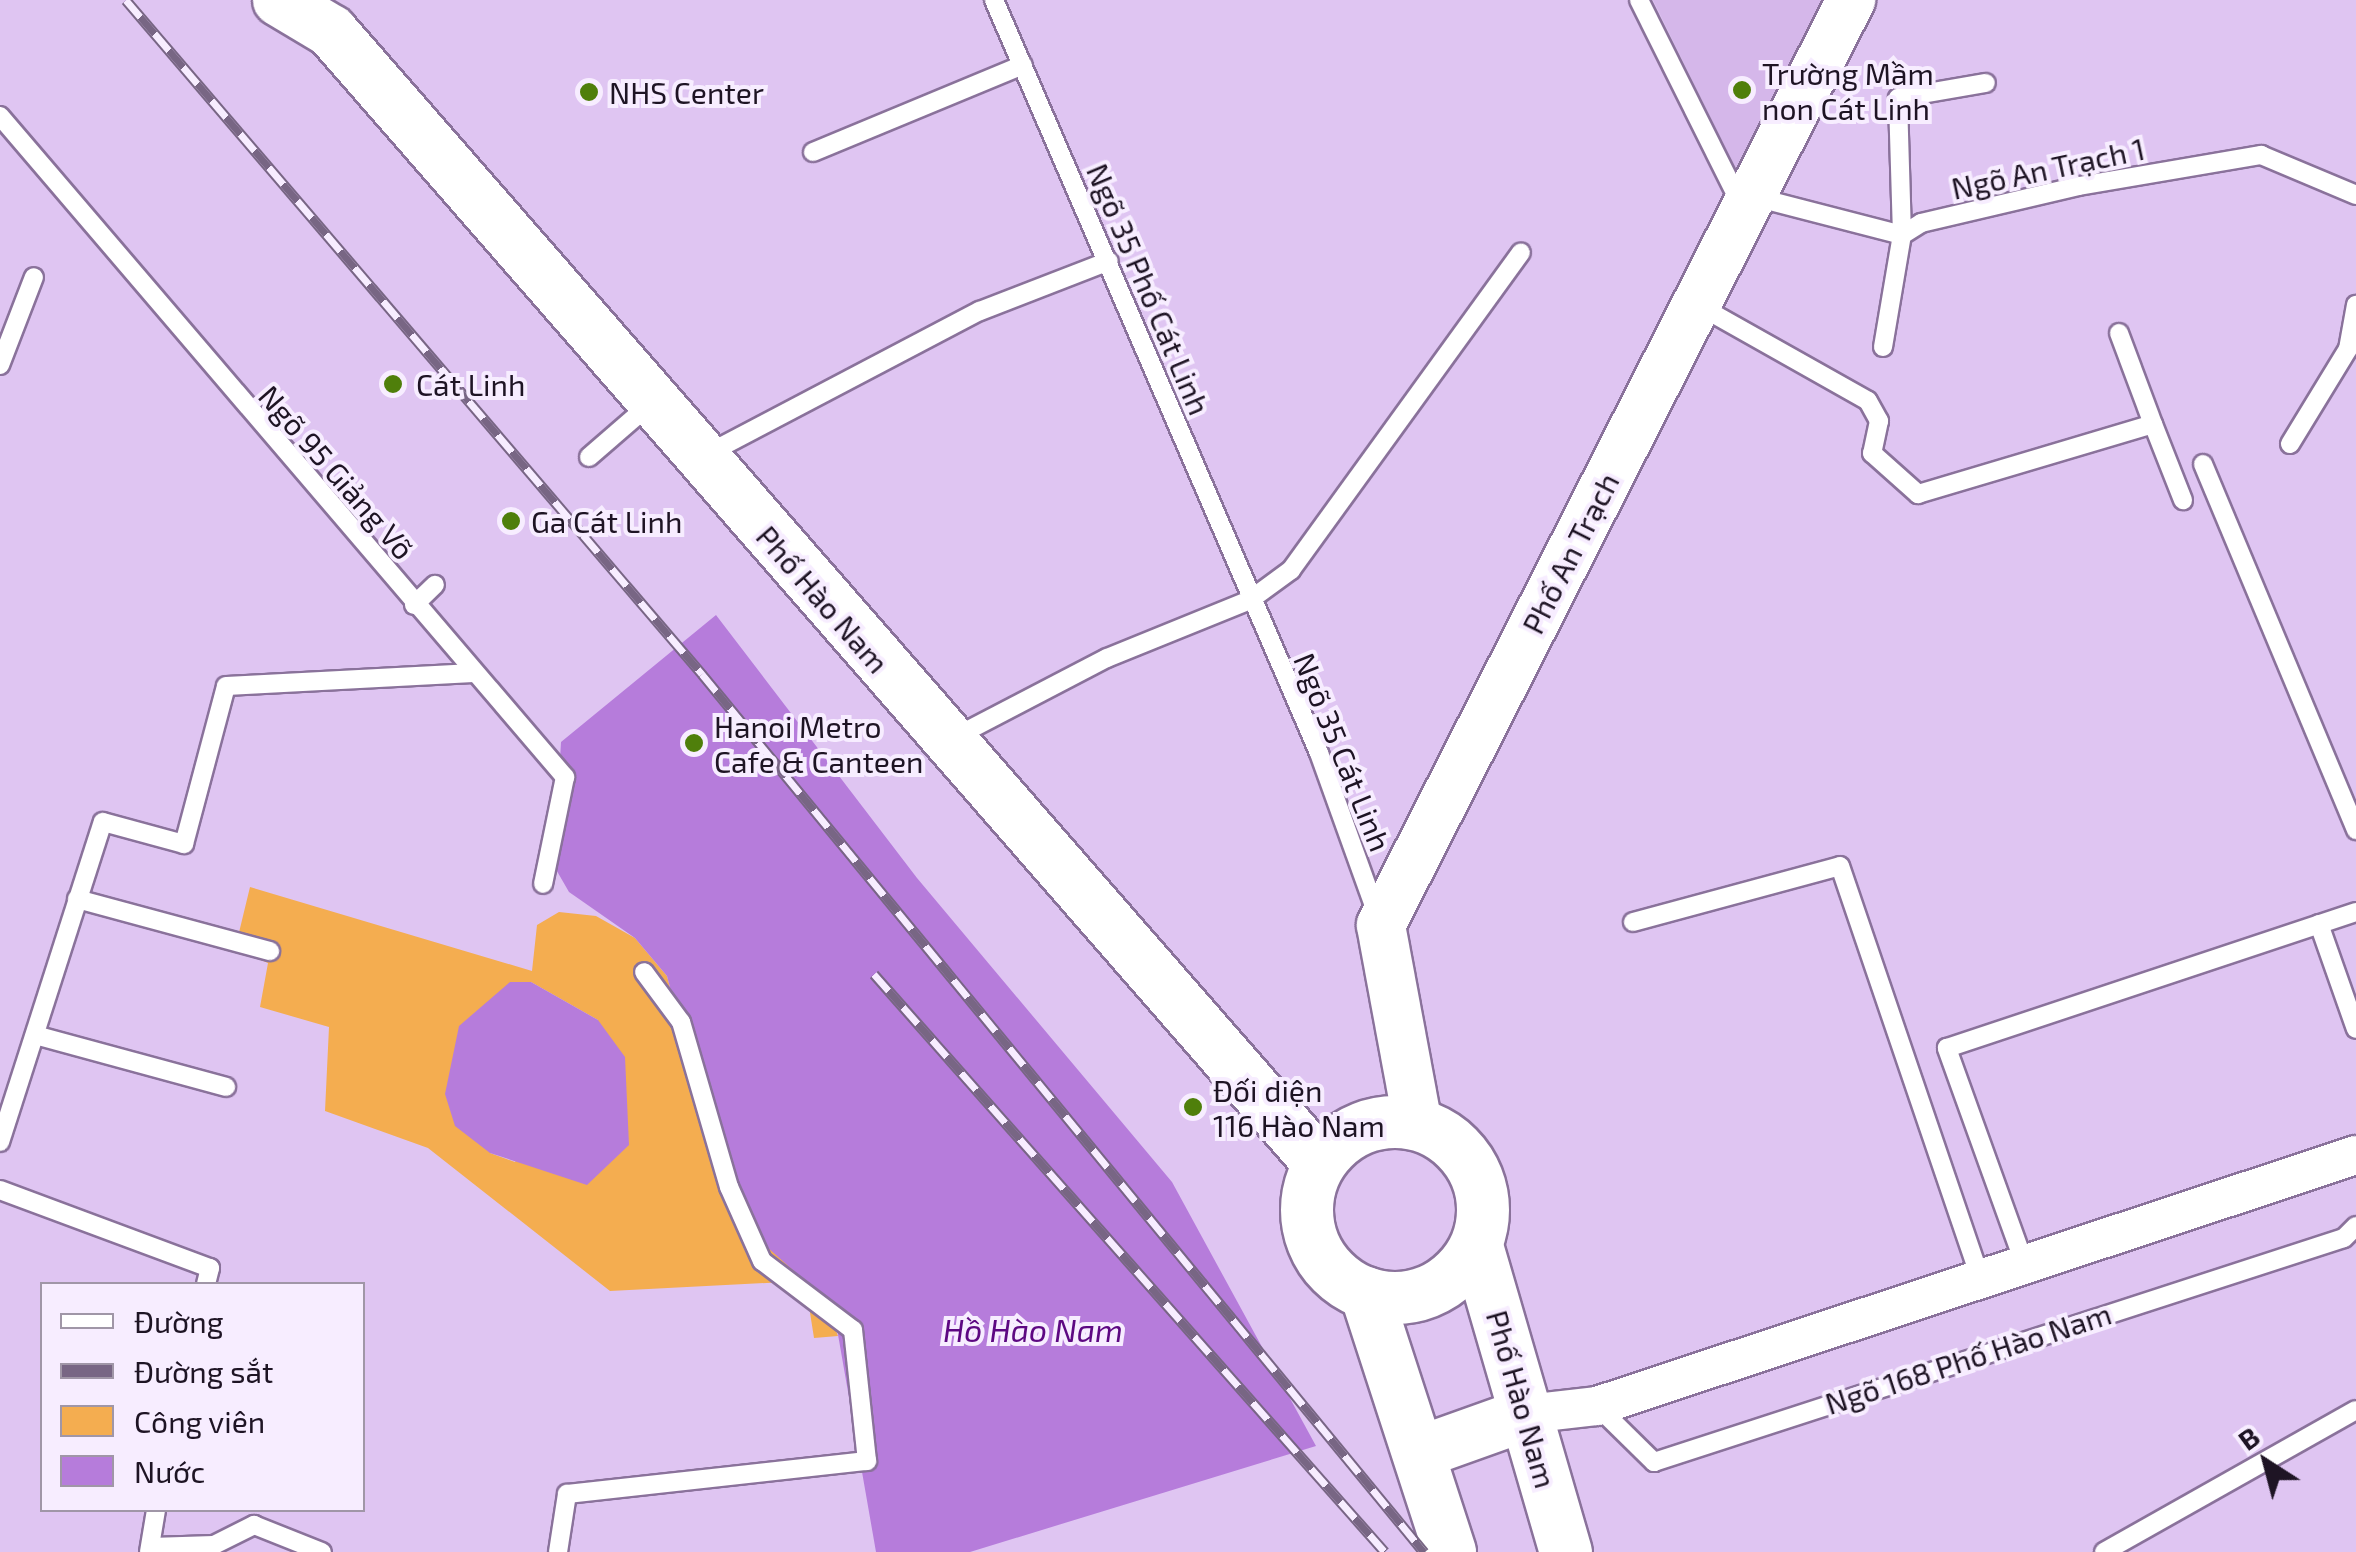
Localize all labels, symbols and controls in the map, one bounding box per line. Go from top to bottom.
place label: Trường Mầm non Cát Linh [1762,55,1934,126]
place label: NHS Center [609,74,764,110]
marker: Trường Mầm non Cát Linh [1731,79,1753,101]
marker: NHS Center [578,81,600,103]
street label: Ngõ An Trạch 1 [1947,130,2149,206]
street label: Ngõ 35 Phố Cát Linh [1080,158,1218,420]
place label: Cát Linh [416,366,525,402]
marker: Cát Linh [380,371,406,397]
street label: Ngõ 95 Giảng Võ [252,377,422,567]
street label: Phố An Trạch [1514,466,1626,640]
place label: Ga Cát Linh [531,503,682,539]
marker: Ga Cát Linh [500,510,522,532]
street label: Phố Hào Nam [749,518,897,680]
street label: Ngõ 35 Cát Linh [1287,648,1399,856]
place label: Hanoi Metro Cafe & Canteen [714,708,923,778]
marker: Hanoi Metro Cafe & Canteen [683,732,705,754]
place label: Đối diện 116 Hào Nam [1213,1072,1385,1142]
marker: Đối diện 116 Hào Nam [1182,1096,1204,1118]
legend [40,1282,365,1512]
street label: Ngõ 168 Phố Hào Nam [1820,1295,2116,1421]
text: Đường [134,1303,224,1339]
street label: Phố Hào Nam [1479,1306,1565,1492]
water label: Hồ Hào Nam [943,1310,1123,1348]
text: Đường sắt [134,1353,273,1389]
text: Công viên [134,1403,265,1439]
north arrow [2216,1412,2316,1512]
text: B [2231,1419,2266,1457]
text: Nước [134,1453,205,1489]

